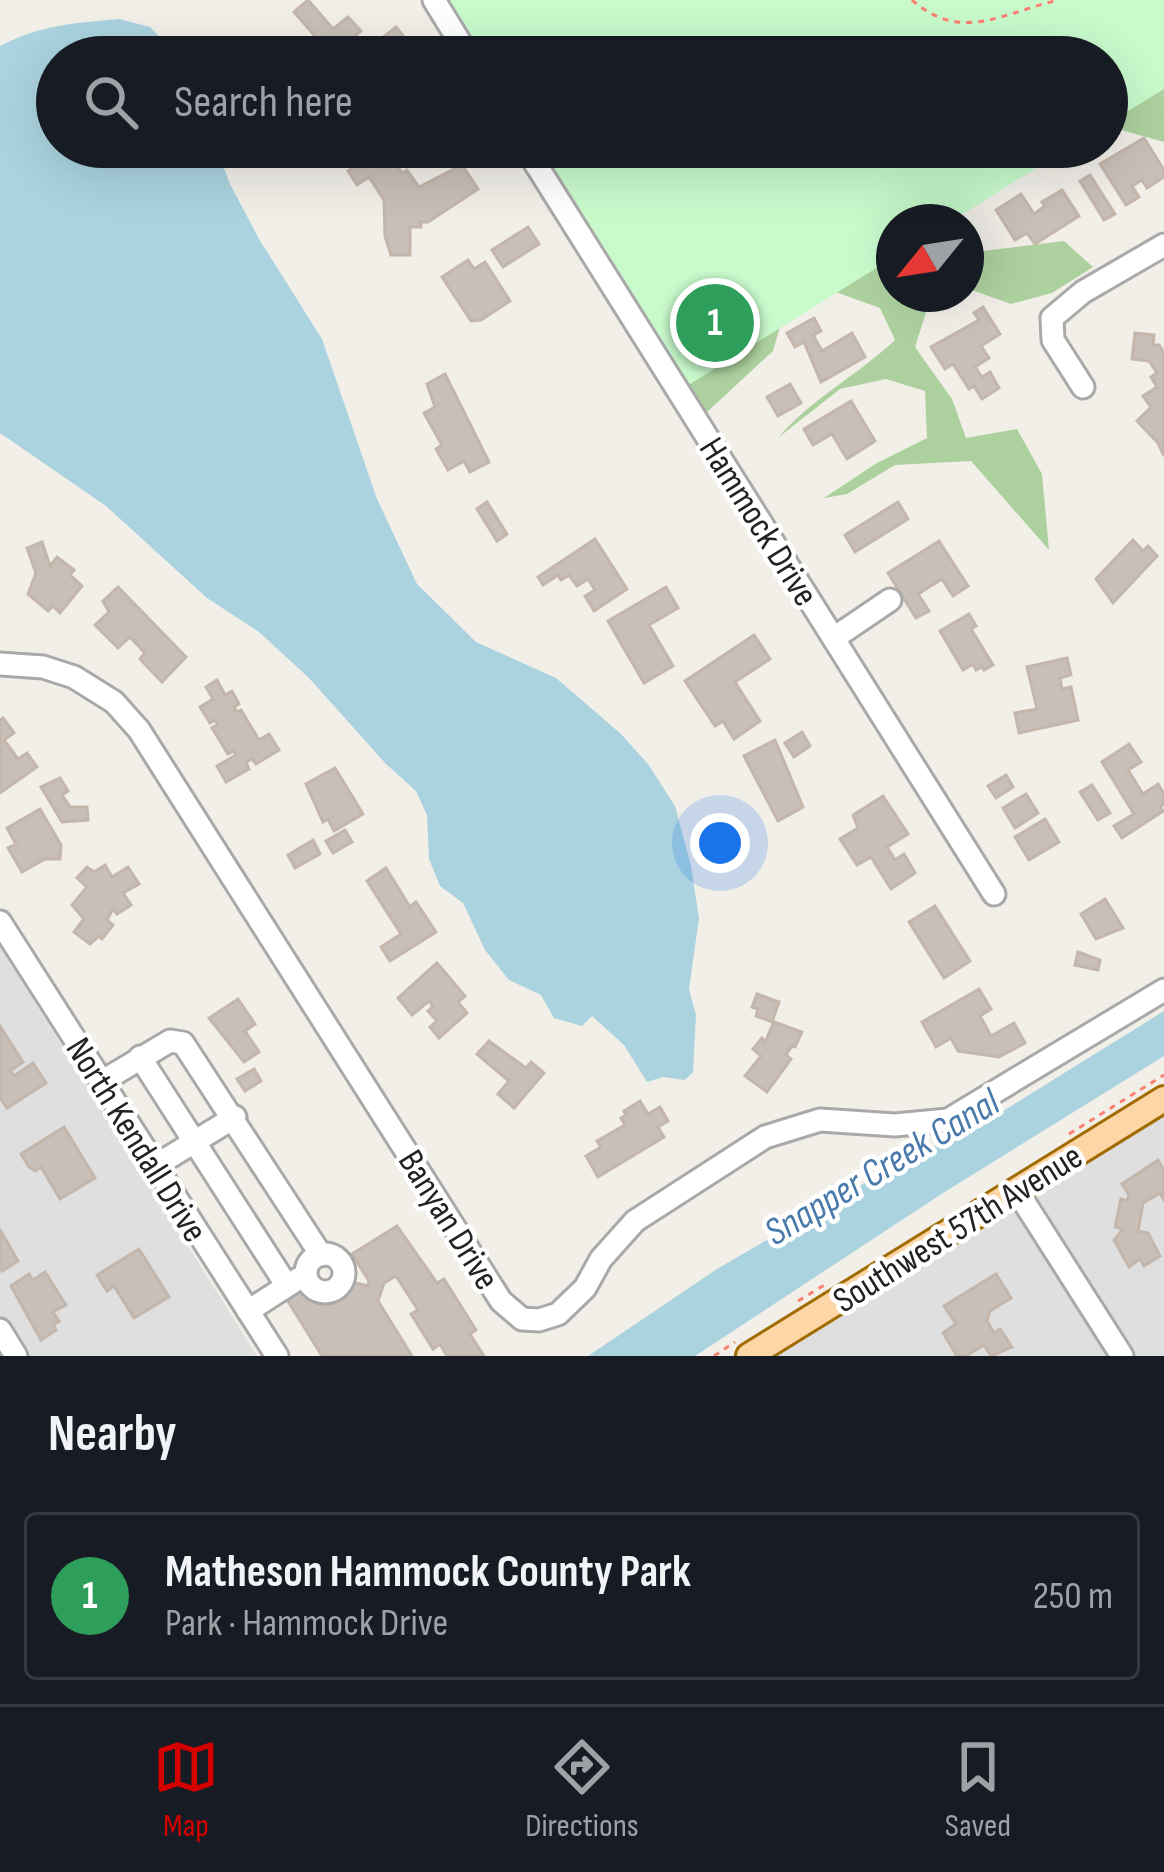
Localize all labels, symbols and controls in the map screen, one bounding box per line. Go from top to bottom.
search box [36,36,1128,168]
icon: search [78,69,144,135]
text: Search here [174,75,353,130]
north arrow [876,204,984,312]
pin: 1 [676,278,754,368]
street label: Hammock Drive [689,430,826,614]
your location [690,813,750,873]
street label: North Kendall Drive [56,1030,216,1250]
water label: Snapper Creek Canal [756,1079,1009,1257]
street label: Southwest 57th Avenue [826,1135,1091,1323]
street label: Banyan Drive [388,1143,508,1298]
text: Nearby [48,1404,177,1465]
text: Matheson Hammock County Park [165,1545,691,1600]
text: 1 [82,1573,98,1620]
text: 250 m [1033,1573,1113,1620]
text: Park · Hammock Drive [165,1600,448,1647]
tab: Map [153,1734,219,1846]
tab: Directions [525,1734,639,1846]
tab: Saved [945,1734,1011,1846]

